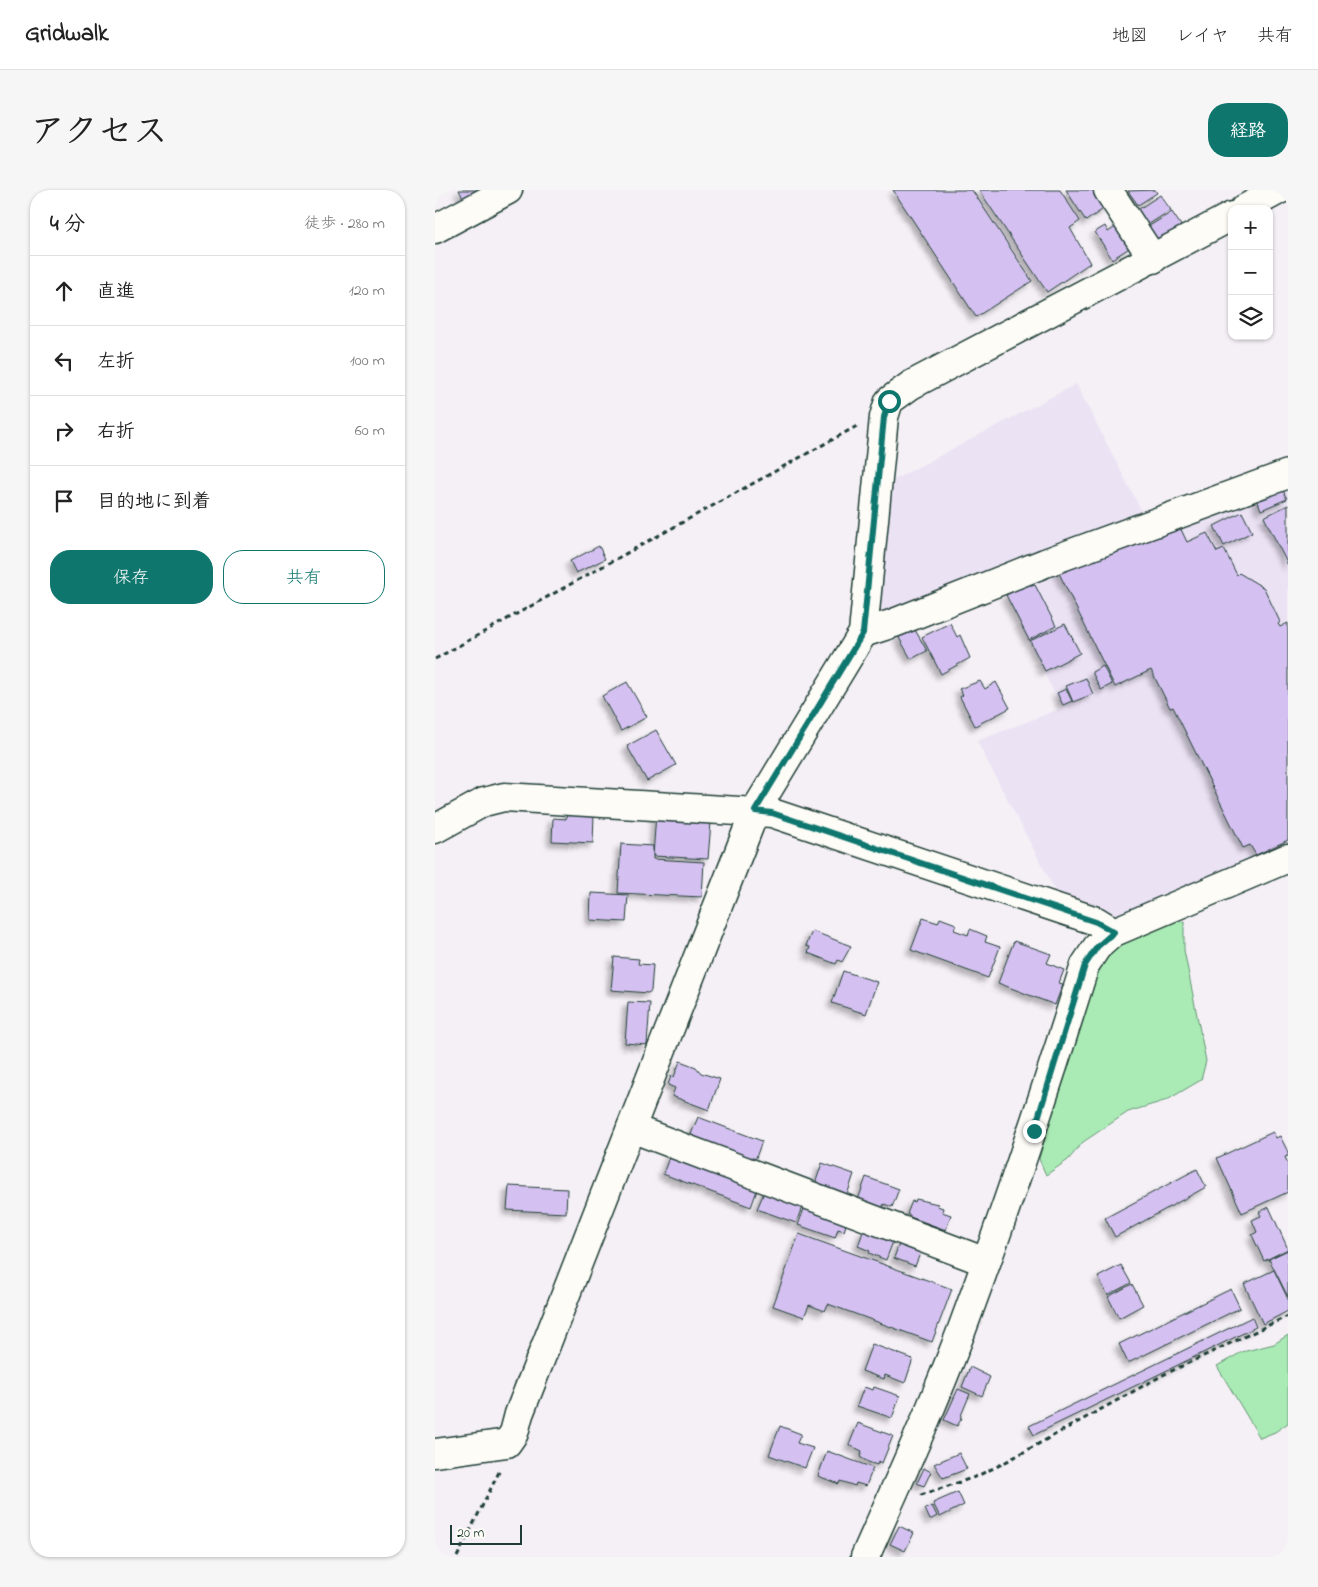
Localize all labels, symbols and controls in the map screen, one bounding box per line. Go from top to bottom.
text: Gridwalk [25,17,109,52]
text: 地図 [1112,24,1148,50]
text: レイヤ [1176,24,1229,50]
text: 共有 [1257,24,1293,50]
button: 経路 [1208,103,1288,157]
text: アクセス [30,108,168,159]
map controls [1228,205,1273,340]
button: + [1228,205,1273,250]
text: 4 分 [50,210,85,240]
text: 徒歩 · 280 m [304,212,385,236]
button: − [1228,250,1273,295]
icon: ahead [50,277,78,305]
text: 直進 [97,279,135,306]
text: 120 m [349,279,385,303]
button: layers [1228,295,1273,340]
icon: left [50,347,78,375]
text: 左折 [97,349,135,376]
text: 100 m [350,349,385,373]
route start [878,390,901,413]
icon: right [50,417,78,445]
text: 右折 [97,419,135,446]
text: 60 m [355,419,385,443]
icon: arrive [50,487,78,515]
text: 目的地に到着 [97,489,211,516]
button: 保存 [50,550,213,604]
button: 共有 [223,550,385,604]
route end [1023,1120,1046,1143]
scale bar [450,1522,523,1545]
text: 20 m [457,1523,484,1544]

